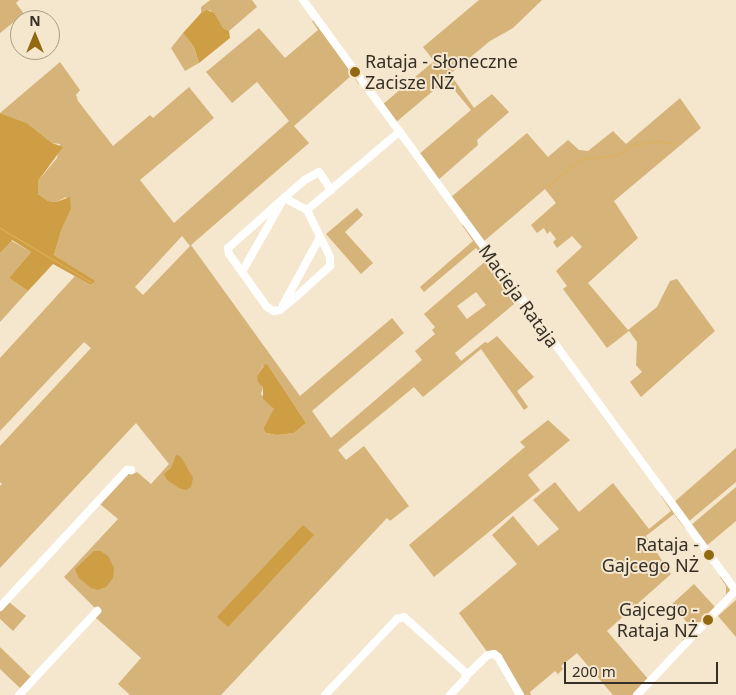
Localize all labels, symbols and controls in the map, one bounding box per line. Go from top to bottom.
north arrow [10,10,60,60]
text: N [29,11,41,30]
place label: Rataja - Słoneczne Zacisze NŻ [365,51,518,94]
marker: Rataja - Słoneczne Zacisze NŻ [349,66,361,78]
street label: Macieja Rataja [474,240,564,352]
place label: Rataja - Gajcego NŻ [602,534,699,576]
marker: Rataja - Gajcego NŻ [703,549,715,561]
place label: Gajcego - Rataja NŻ [617,599,698,642]
marker: Gajcego - Rataja NŻ [702,614,714,626]
scale bar [566,652,720,684]
text: 200 m [572,661,616,681]

